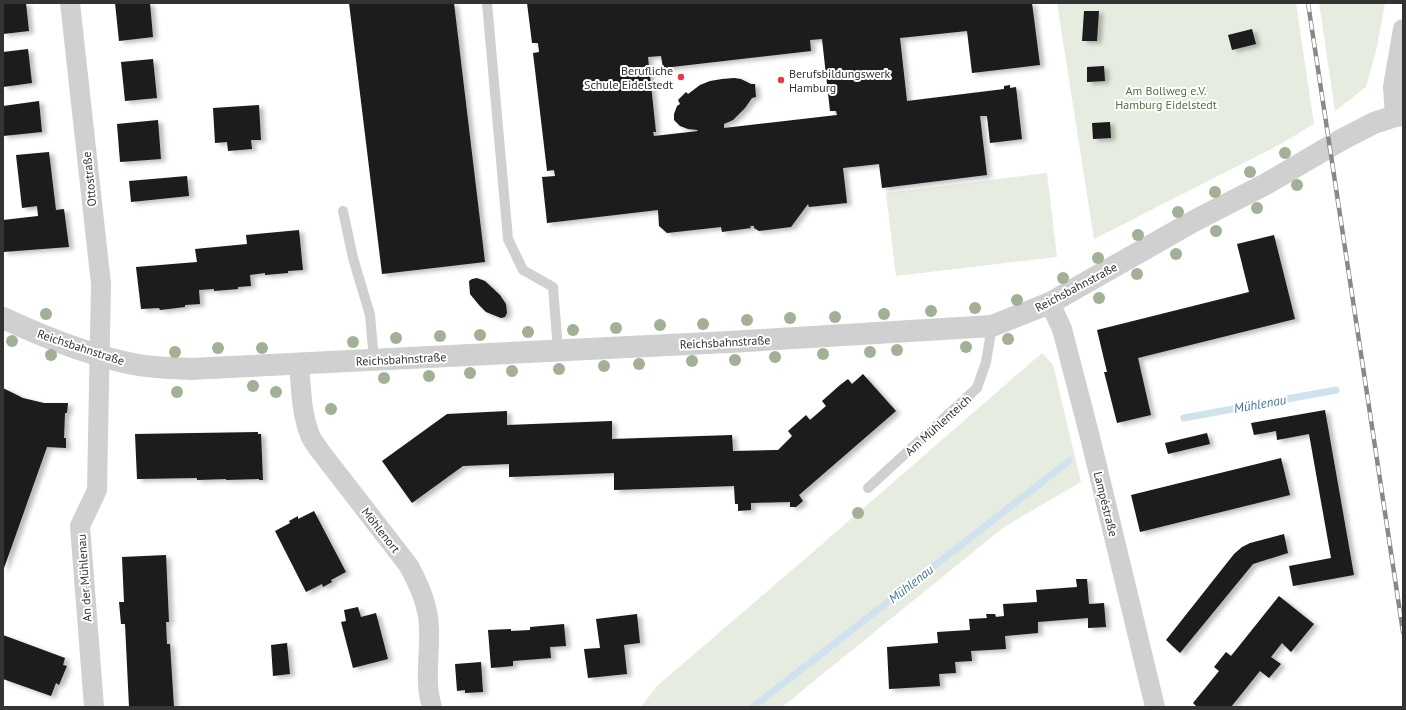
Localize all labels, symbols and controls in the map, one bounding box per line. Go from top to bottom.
place label: Berufliche Schule Eidelstedt [584,63,673,92]
place label: Berufsbildungswerk Hamburg [789,66,891,95]
marker: Berufliche Schule Eidelstedt [676,72,686,82]
marker: Berufsbildungswerk Hamburg [776,75,786,85]
park label: Am Bollweg e.V. Hamburg Eidelstedt [1115,83,1217,112]
street label: Ottostraße [79,151,99,207]
street label: Reichsbahnstraße [1032,259,1120,315]
street label: Reichsbahnstraße [35,326,127,368]
street label: Reichsbahnstraße [679,332,771,352]
street label: Reichsbahnstraße [355,349,447,369]
street label: Am Mühlenteich [902,391,974,459]
water label: Mühlenau [1233,391,1288,417]
street label: Lampéstraße [1091,470,1121,538]
street label: Möhlenort [359,504,403,556]
street label: An der Mühlenau [73,534,95,622]
water label: Mühlenau [885,561,937,607]

